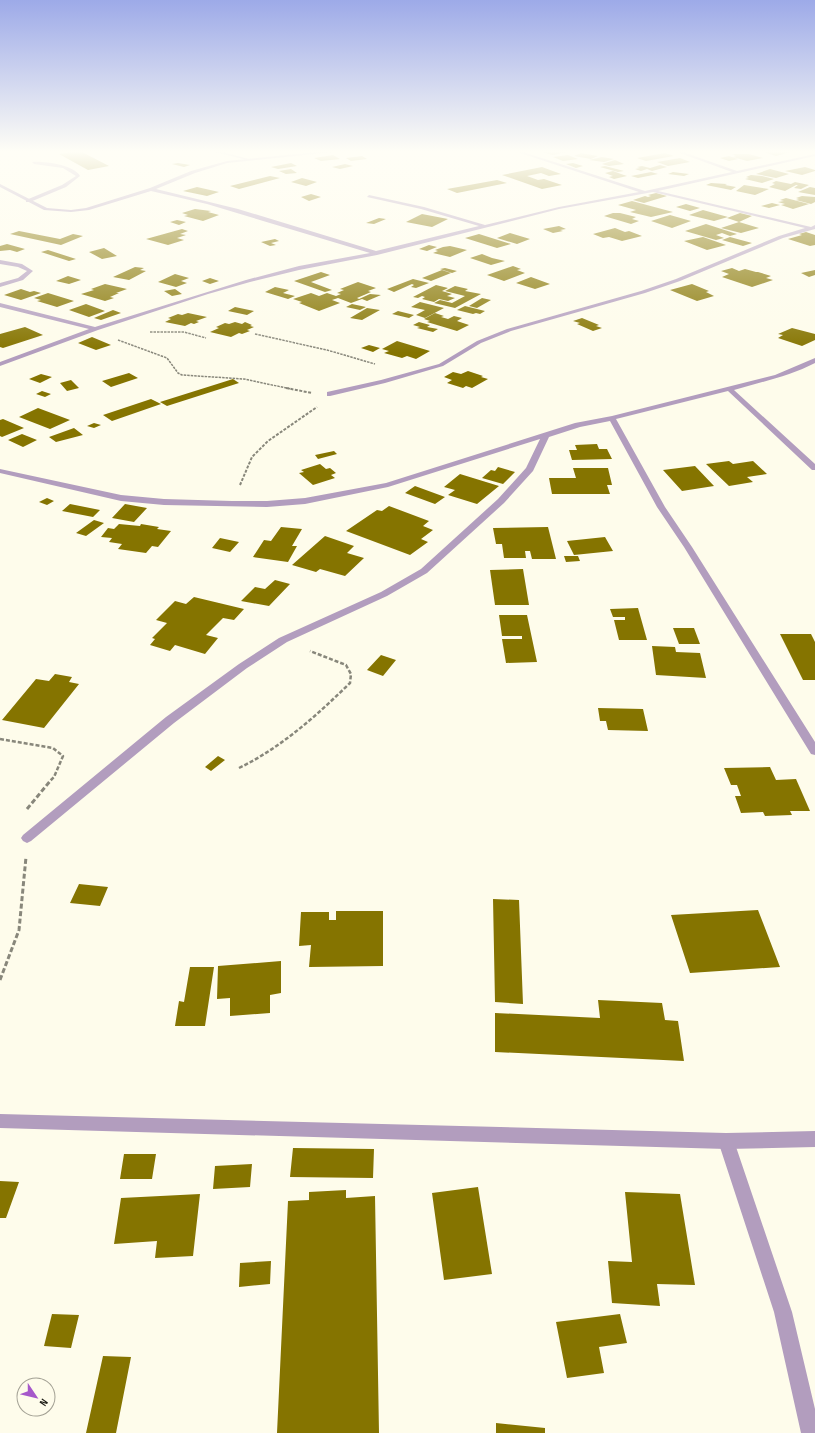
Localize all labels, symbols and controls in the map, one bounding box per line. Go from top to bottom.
north arrow [16,1377,56,1417]
text: N [37,1396,51,1409]

